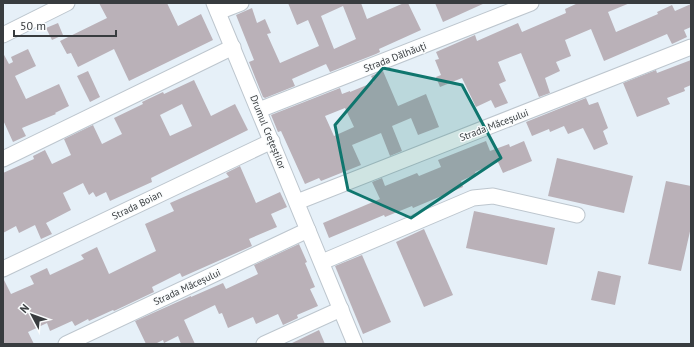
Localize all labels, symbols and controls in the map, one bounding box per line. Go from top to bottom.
scale bar [14,12,116,38]
text: 50 m [20,18,46,33]
street label: Strada Dălhăuți [362,39,428,75]
street label: Drumul Crețeștilor [247,93,289,172]
street label: Strada Măceșului [458,106,530,144]
street label: Strada Boian [110,187,164,223]
street label: Strada Măceșului [151,266,223,308]
north arrow [12,295,52,335]
text: N [17,301,32,316]

